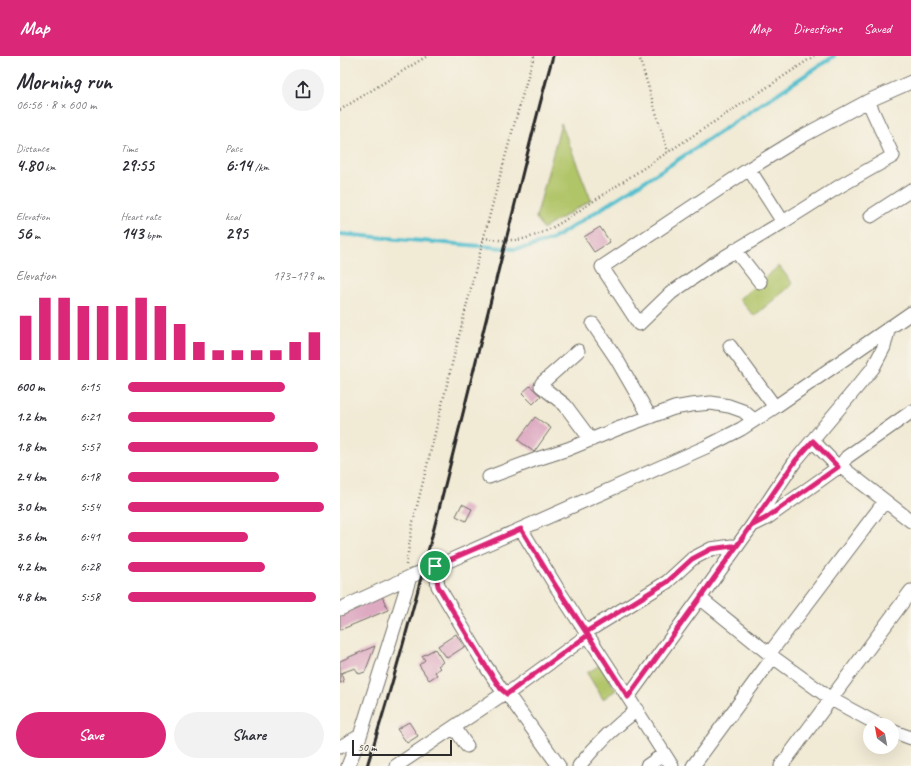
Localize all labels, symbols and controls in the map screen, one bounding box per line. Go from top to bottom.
text: Map [20,16,50,40]
text: Map [750,20,771,37]
text: Directions [793,20,842,37]
text: Saved [864,20,891,37]
text: Morning run [16,68,112,96]
button: share [282,69,324,111]
text: 06:56 · 8 × 600 m [16,97,97,113]
text: Distance [16,141,49,155]
text: Time [121,141,138,155]
text: Pace [225,141,242,155]
text: 4.80 [16,155,42,176]
text: 29:55 [121,155,154,176]
text: 6:14 [225,155,252,176]
text: km [42,160,56,174]
text: /km [252,160,269,174]
text: Elevation [16,209,50,223]
text: Heart rate [121,209,161,223]
text: kcal [225,209,240,223]
text: 56 [16,223,31,244]
text: 143 [121,223,144,244]
text: 295 [225,223,248,244]
text: m [31,228,40,242]
text: bpm [144,228,161,242]
text: Elevation [16,268,56,284]
text: 173–179 m [273,268,324,284]
text: 600 m [16,379,44,395]
text: 6:15 [80,379,100,395]
text: 1.2 km [16,409,46,425]
text: 6:21 [80,409,100,425]
text: 1.8 km [16,439,46,455]
text: 5:57 [80,439,100,455]
text: 2.4 km [16,469,46,485]
text: 6:18 [80,469,100,485]
text: 3.0 km [16,499,46,515]
text: 5:54 [80,499,100,515]
text: 3.6 km [16,529,47,545]
text: 6:41 [80,529,100,545]
pin [418,549,452,583]
icon: arrive [424,555,446,577]
text: 4.2 km [16,559,46,575]
text: 6:28 [80,559,100,575]
text: 4.8 km [16,589,46,605]
text: 5:58 [80,589,100,605]
button: Save [16,712,166,758]
button: Share [174,712,324,758]
north arrow [863,718,899,754]
map controls [863,718,899,754]
scale bar [352,738,452,757]
text: 50 m [358,740,377,754]

